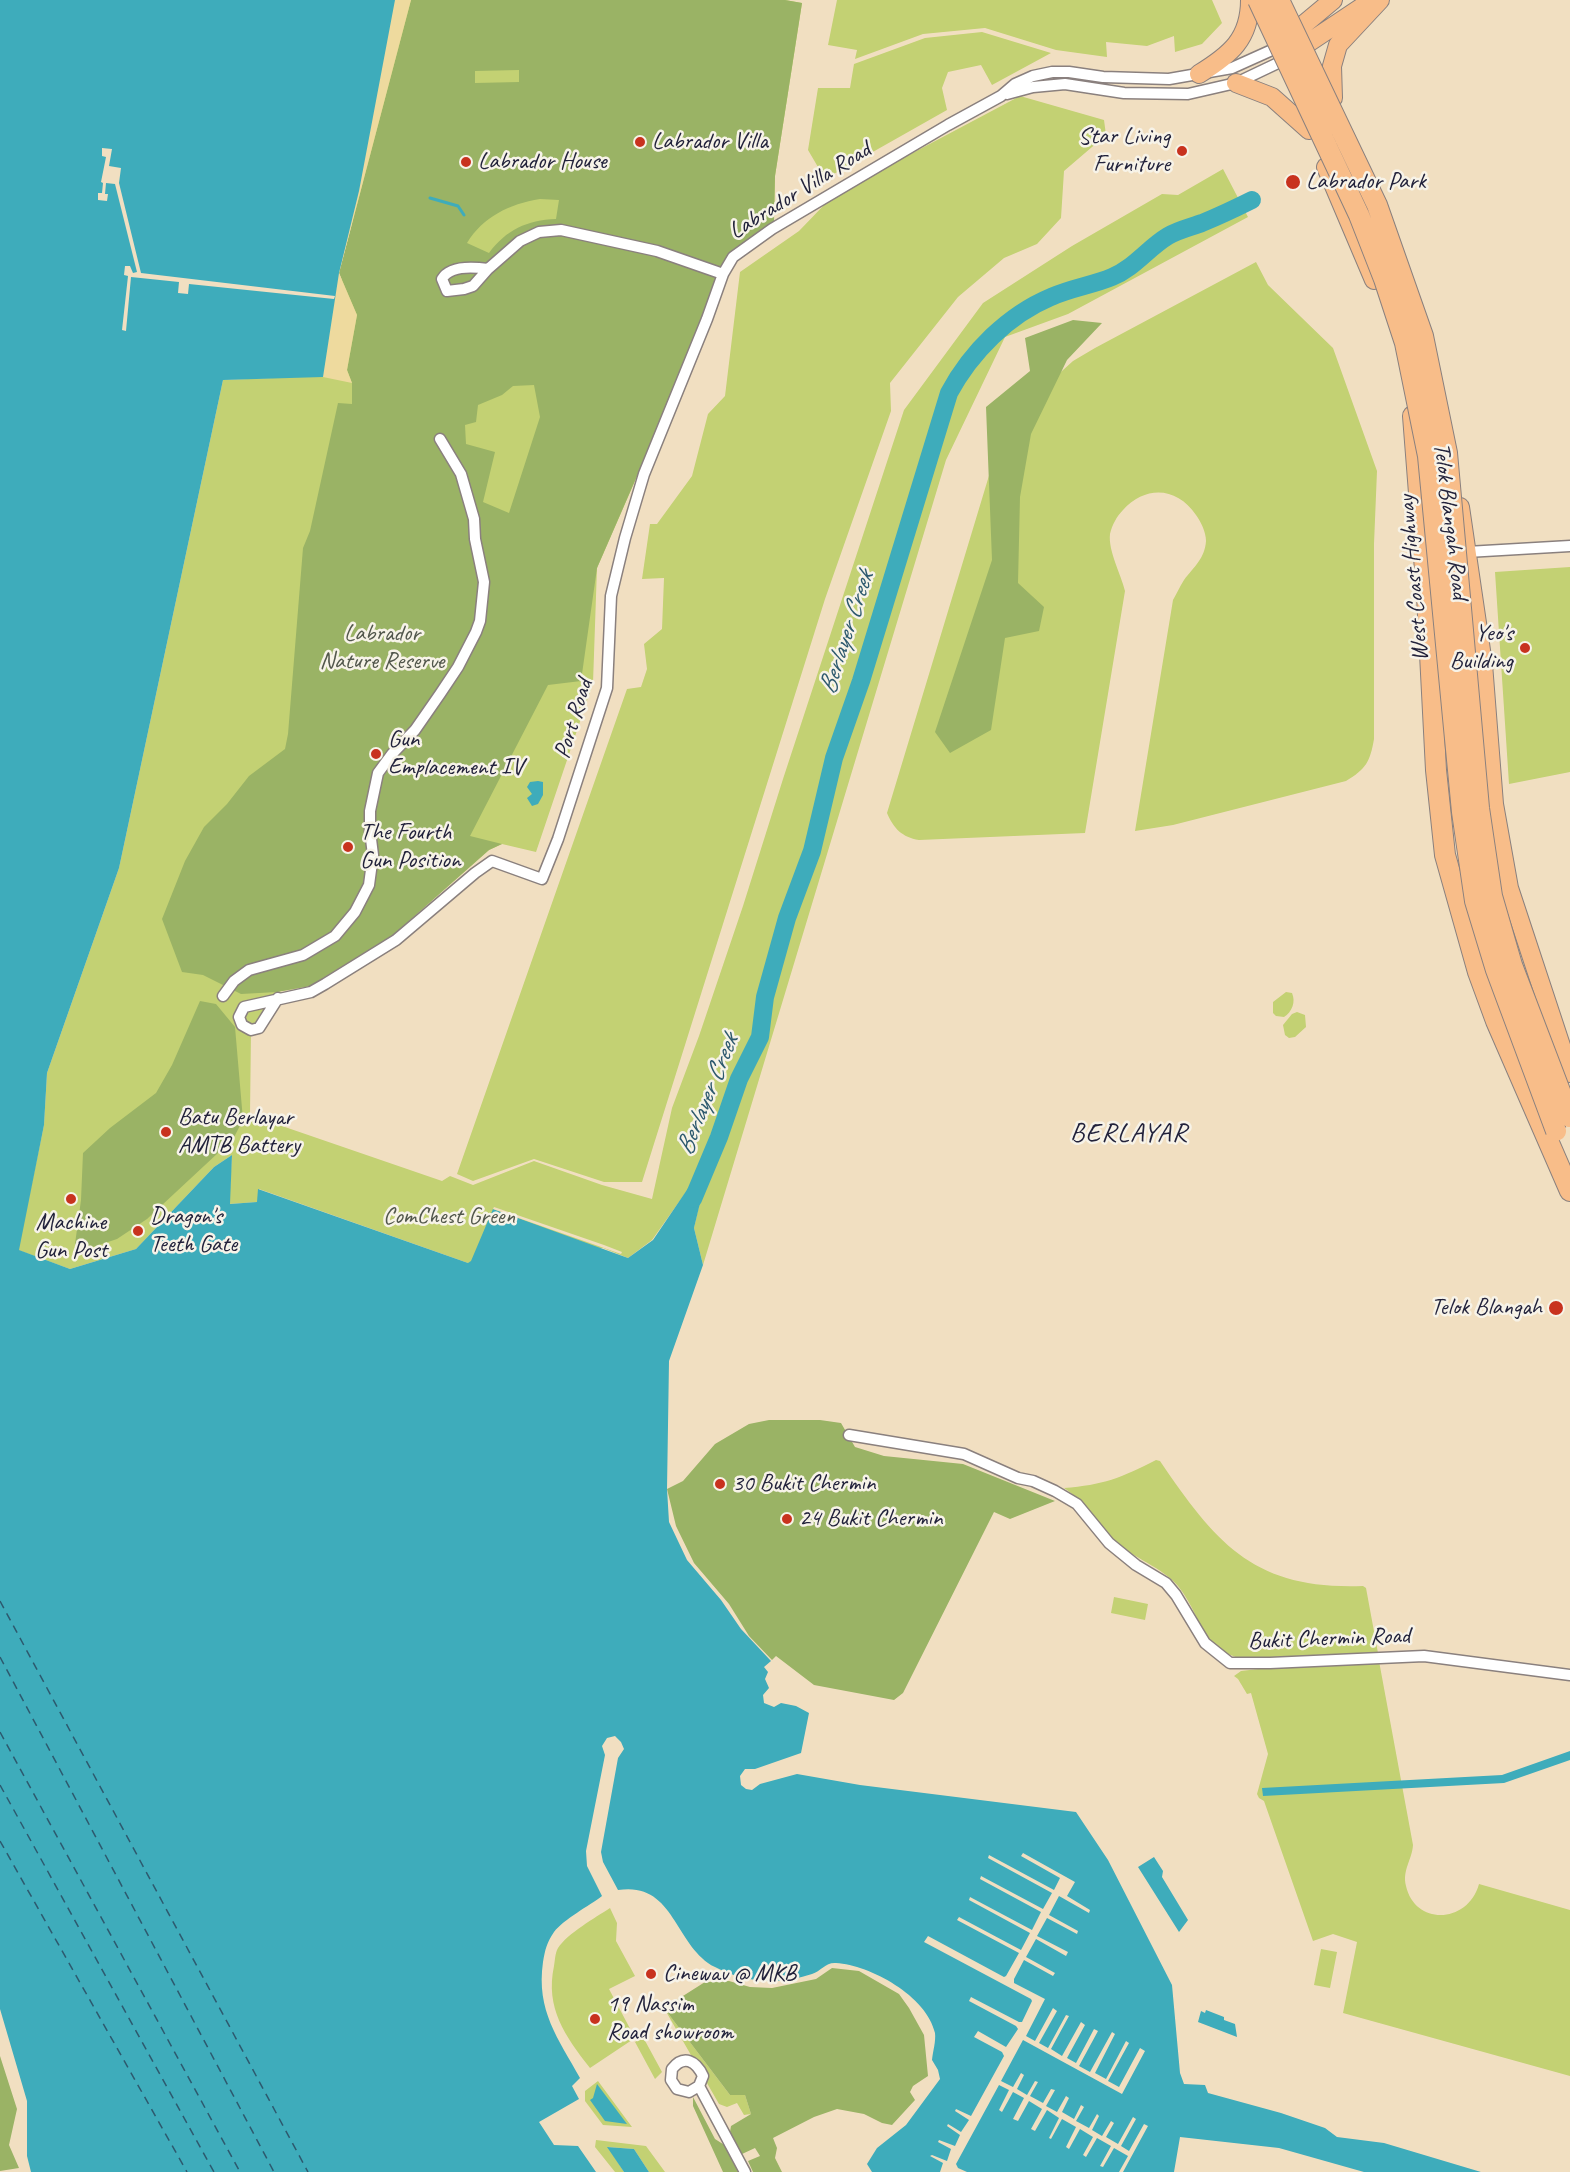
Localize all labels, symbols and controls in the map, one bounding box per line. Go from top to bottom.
place label: Star Living Furniture [1078,123,1170,179]
place label: Labrador Villa [652,128,768,156]
marker: Labrador Villa [633,135,647,149]
street label: Labrador Villa Road [724,136,876,246]
marker: Star Living Furniture [1175,144,1189,158]
place label: Labrador House [478,148,607,176]
marker: Labrador House [459,155,473,169]
place label: Labrador Park [1306,168,1426,196]
marker: Labrador Park [1284,173,1302,191]
street label: Telok Blangah Road [1426,441,1474,601]
street label: West Coast Highway [1392,494,1436,662]
water label: Berlayer Creek [813,568,881,698]
park label: Labrador Nature Reserve [320,620,444,676]
place label: Yeo's Building [1450,620,1513,676]
marker: Yeo's Building [1518,641,1532,655]
street label: Port Road [548,676,600,762]
place label: Gun Emplacement IV [388,726,523,782]
marker: Gun Emplacement IV [369,747,383,761]
place label: The Fourth Gun Position [360,819,460,875]
marker: The Fourth Gun Position [341,840,355,854]
water label: Berlayer Creek [670,1030,746,1160]
place label: Batu Berlayar AMTB Battery [178,1104,300,1160]
district label: BERLAYAR [1071,1118,1187,1150]
marker: Batu Berlayar AMTB Battery [159,1125,173,1139]
marker: Machine Gun Post [64,1192,78,1206]
place label: Dragon's Teeth Gate [150,1203,237,1259]
park label: ComChest Green [383,1203,515,1231]
place label: Machine Gun Post [35,1209,107,1265]
marker: Dragon's Teeth Gate [131,1224,145,1238]
place label: Telok Blangah [1431,1294,1542,1322]
marker: Telok Blangah [1547,1299,1565,1317]
place label: 30 Bukit Chermin [732,1470,876,1498]
marker: 30 Bukit Chermin [713,1477,727,1491]
place label: 24 Bukit Chermin [799,1505,943,1533]
marker: 24 Bukit Chermin [780,1512,794,1526]
street label: Bukit Chermin Road [1247,1622,1411,1656]
place label: Cinewav @ MKB [663,1960,796,1988]
marker: Cinewav @ MKB [644,1967,658,1981]
place label: 19 Nassim Road showroom [607,1991,733,2047]
marker: 19 Nassim Road showroom [588,2012,602,2026]

